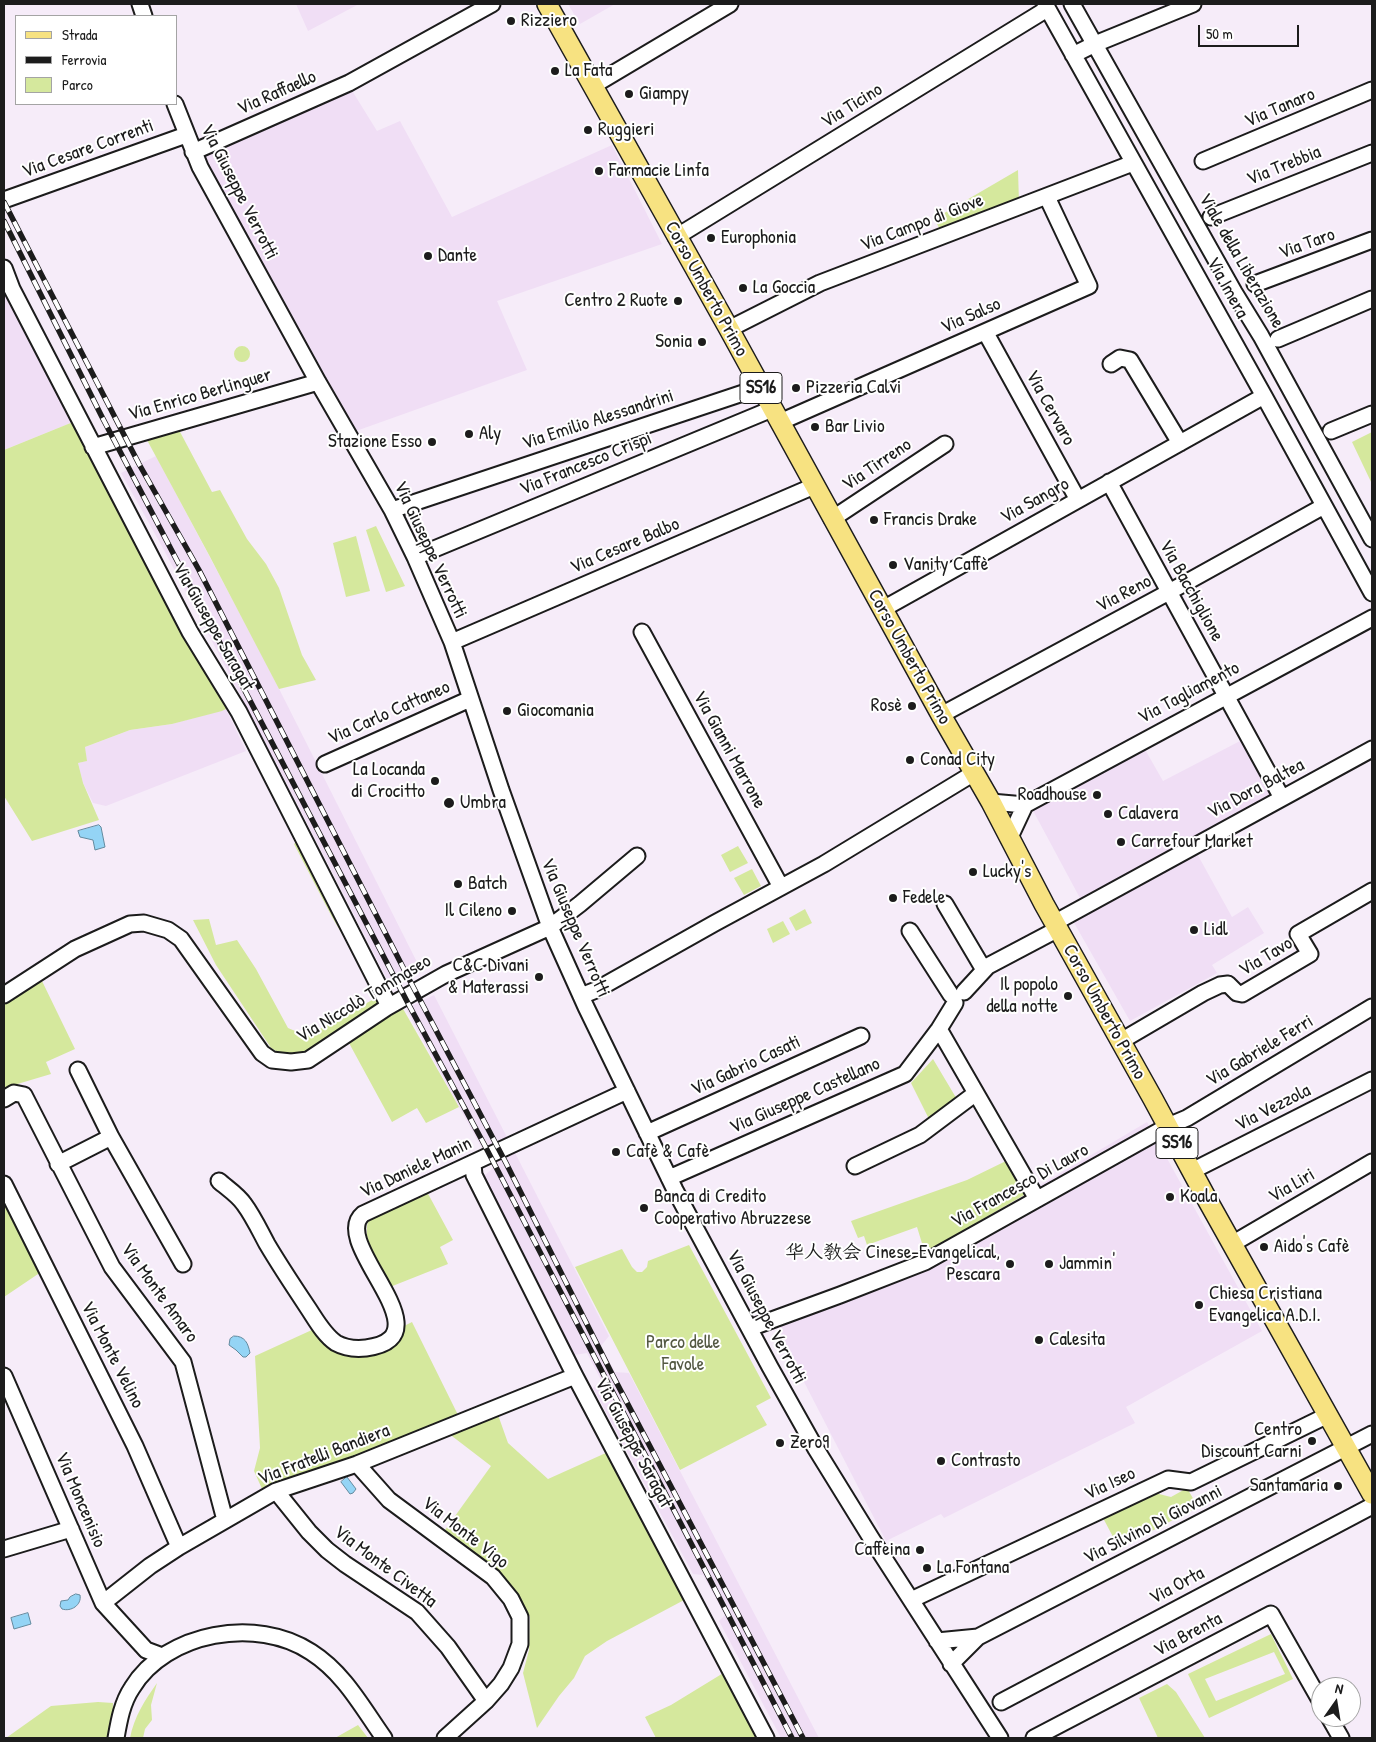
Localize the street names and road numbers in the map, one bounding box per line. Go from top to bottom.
street label: Via Raffaello [234,66,320,120]
street label: Via Ticino [817,78,887,134]
street label: Via Tanaro [1241,83,1319,133]
street label: Via Cesare Correnti [19,115,157,183]
street label: Via Giuseppe Verrotti [195,121,283,263]
street label: Via Trebbia [1244,141,1324,191]
street label: Via Campo di Giove [857,189,987,257]
street label: Viale della Liberazione [1193,189,1289,333]
street label: Corso Umberto Primo [660,218,752,360]
street label: Via Taro [1276,223,1338,265]
street label: Via Imera [1201,253,1253,323]
street label: Via Salso [938,293,1004,339]
street label: Via Enrico Berlinguer [126,364,274,426]
street label: Via Cervaro [1020,367,1080,449]
road number: SS16 [740,372,782,403]
street label: Via Emilio Alessandrini [519,385,677,455]
street label: Via Francesco Crispi [517,427,655,501]
street label: Via Tirreno [838,434,916,496]
street label: Via Sangro [997,473,1073,529]
street label: Via Giuseppe Verrotti [388,478,472,622]
street label: Via Cesare Balbo [567,513,683,579]
street label: Via Bacchiglione [1154,536,1228,646]
street label: Via Giuseppe Saragat [167,559,259,695]
street label: Via Reno [1093,570,1155,618]
street label: Corso Umberto Primo [863,586,955,728]
street label: Via Tagliamento [1134,657,1244,729]
street label: Via Carlo Cattaneo [324,676,454,750]
street label: Via Gianni Marrone [687,687,771,813]
street label: Via Dora Baltea [1204,754,1308,824]
street label: Via Giuseppe Verrotti [535,855,615,1001]
street label: Via Tavo [1235,932,1297,982]
street label: Corso Umberto Primo [1058,941,1150,1083]
street label: Via Niccolò Tommaseo [293,950,435,1048]
street label: Via Gabriele Ferri [1202,1010,1318,1092]
street label: Via Gabrio Casati [688,1031,804,1101]
street label: Via Giuseppe Castellano [726,1053,884,1139]
street label: Via Vezzola [1232,1079,1314,1137]
road number: SS16 [1156,1128,1198,1158]
street label: Via Daniele Manin [356,1132,476,1204]
street label: Via Francesco Di Lauro [947,1139,1093,1233]
street label: Via Liri [1265,1164,1319,1208]
street label: Via Monte Amaro [115,1239,203,1347]
street label: Via Giuseppe Verrotti [721,1246,811,1388]
street label: Via Monte Velino [75,1298,149,1412]
street label: Via Giuseppe Saragat [589,1374,677,1512]
street label: Via Fratelli Bandiera [255,1419,393,1491]
street label: Via Moncenisio [50,1449,110,1551]
street label: Via Iseo [1081,1462,1139,1506]
street label: Via Silvino Di Giovanni [1080,1480,1226,1570]
street label: Via Monte Vigo [417,1492,513,1574]
street label: Via Monte Civetta [329,1521,441,1613]
street label: Via Orta [1146,1562,1208,1610]
street label: Via Brenta [1150,1608,1226,1662]

